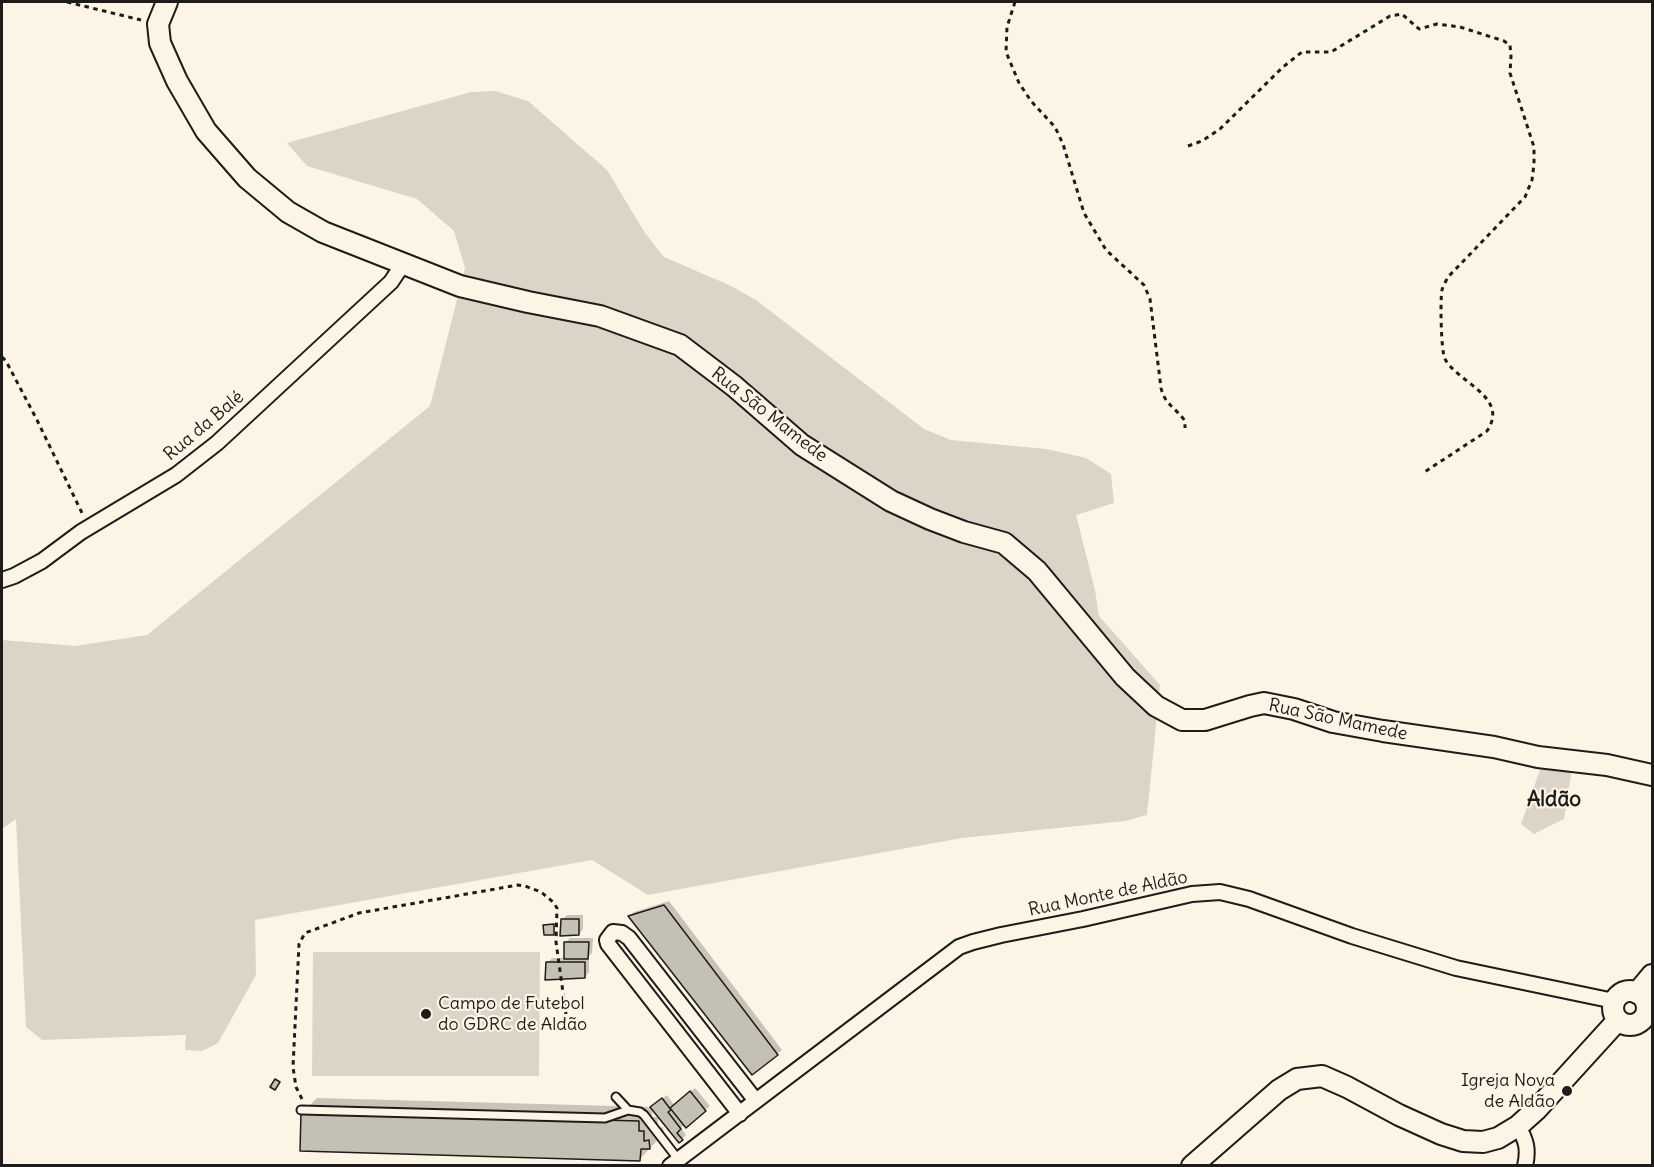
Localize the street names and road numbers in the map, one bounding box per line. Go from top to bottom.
street label: Rua São Mamede [707,363,831,467]
street label: Rua da Balé [160,386,248,466]
street label: Rua São Mamede [1267,695,1409,745]
street label: Rua Monte de Aldão [1027,867,1189,921]

